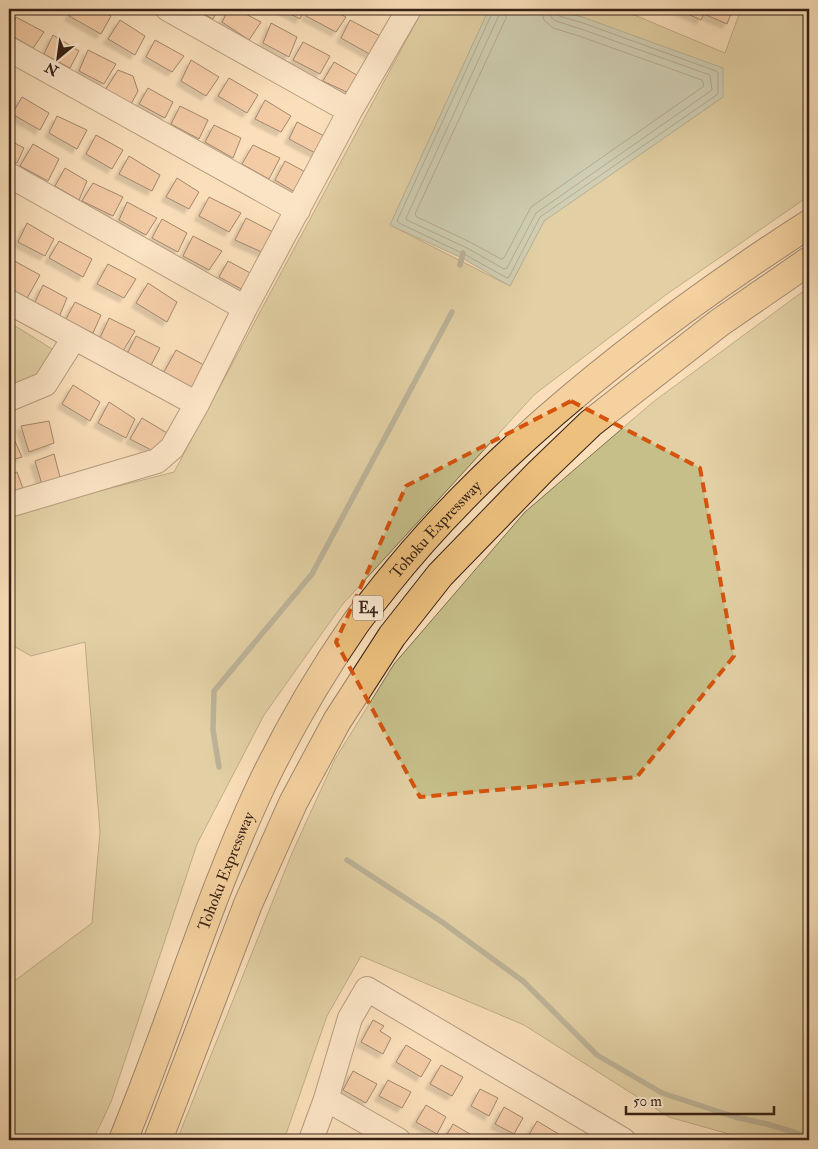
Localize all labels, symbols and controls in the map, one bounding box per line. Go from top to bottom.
north arrow [32,32,82,82]
text: N [42,58,62,80]
street label: Tohoku Expressway [386,476,487,583]
road number: E4 [353,596,383,620]
street label: Tohoku Expressway [194,808,259,933]
scale bar [626,1084,773,1116]
text: 50 m [633,1092,662,1111]

